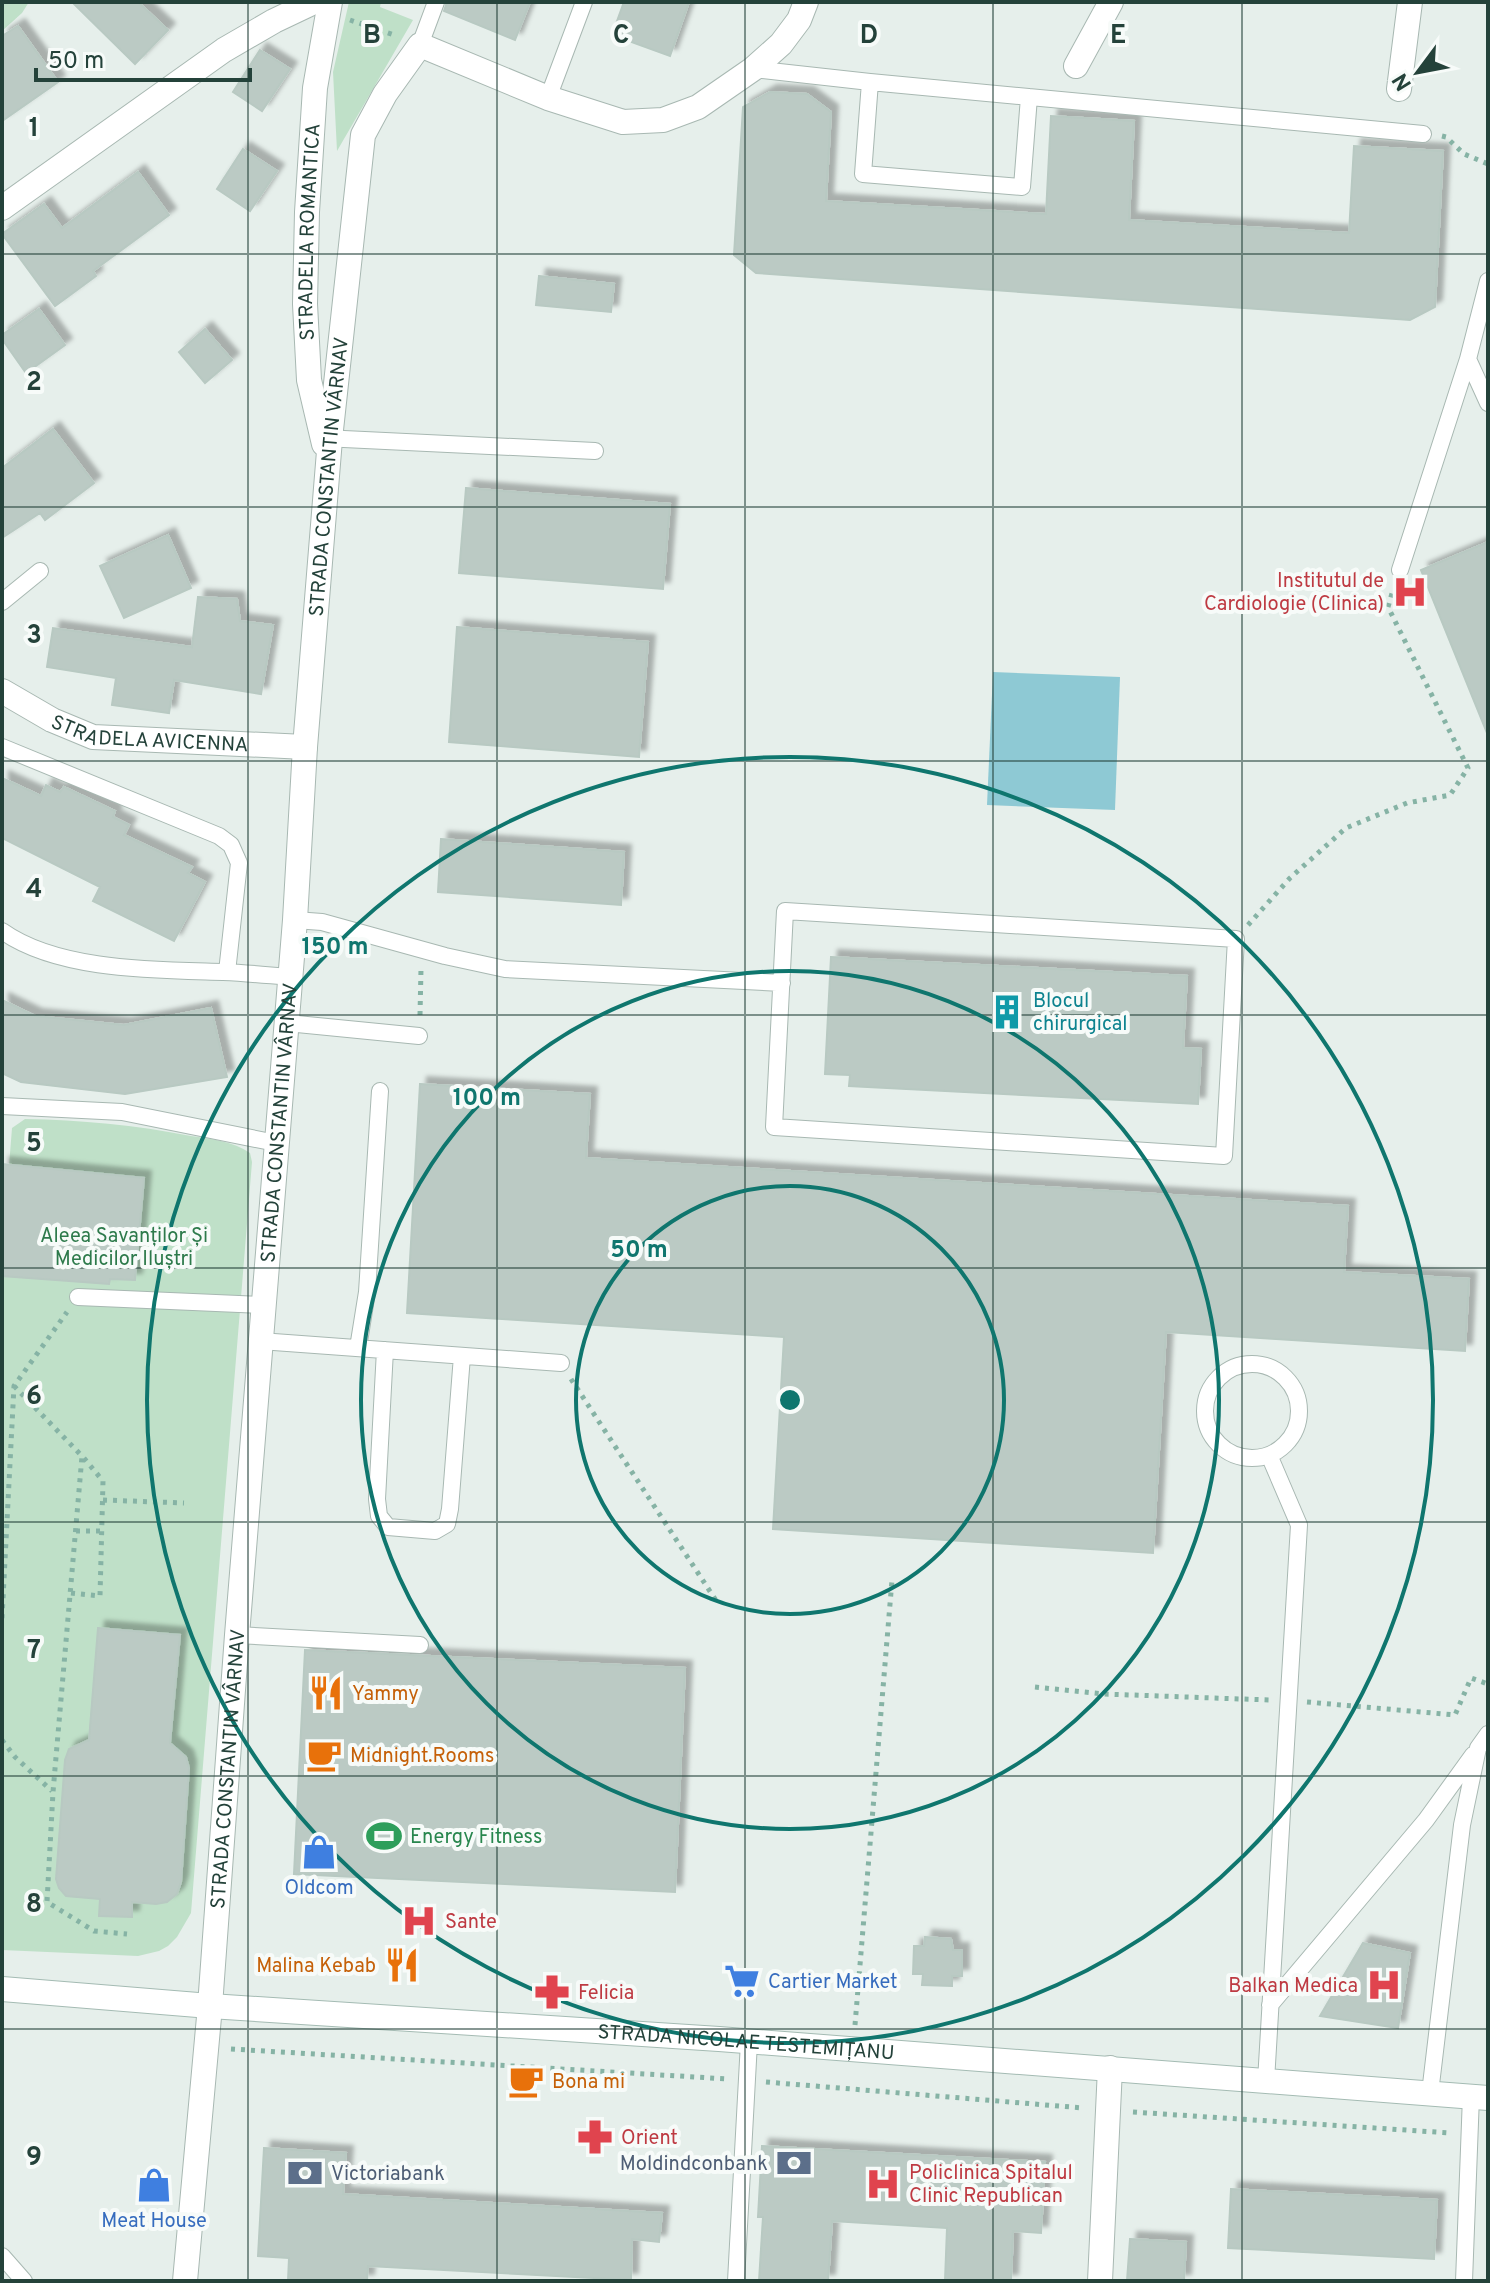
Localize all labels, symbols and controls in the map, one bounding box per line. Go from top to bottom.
text: B [363,20,381,53]
text: C [613,20,629,53]
text: D [860,20,878,53]
text: E [1110,20,1126,53]
scale bar [36,32,250,82]
north arrow [1378,32,1458,112]
text: 50 m [48,47,104,77]
text: N [1388,67,1419,95]
text: 1 [29,113,39,146]
street label: STRADELA ROMANTICA [294,122,328,341]
street label: STRADA CONSTANTIN VÂRNAV [305,336,356,618]
text: 2 [26,367,42,400]
place label: Institutul de Cardiologie (Clinica) [1204,569,1384,618]
hospital icon: Institutul de Cardiologie (Clinica) [1391,573,1429,611]
text: 3 [26,620,42,653]
street label: STRADELA AVICENNA [47,710,249,759]
text: 4 [26,874,42,907]
text: 150 m [301,933,369,963]
street label: STRADA CONSTANTIN VÂRNAV [256,982,305,1264]
place label: Blocul chirurgical [1033,989,1128,1038]
building icon: Blocul chirurgical [988,993,1026,1031]
text: 100 m [453,1084,521,1114]
text: 5 [26,1128,42,1161]
park label: Aleea Savanților Și Medicilor Iluștri [40,1224,208,1273]
text: 50 m [610,1236,668,1266]
text: 6 [26,1381,42,1414]
centre of rings [776,1386,804,1414]
street label: STRADA CONSTANTIN VÂRNAV [206,1628,252,1910]
text: 7 [27,1635,41,1668]
restaurant icon: Yammy [307,1674,345,1712]
place label: Yammy [352,1682,419,1708]
cafe icon: Midnight.Rooms [305,1736,343,1774]
place label: Midnight.Rooms [350,1744,494,1770]
sports icon: Energy Fitness [365,1817,403,1855]
place label: Energy Fitness [410,1825,542,1851]
shop icon: Oldcom [300,1833,338,1871]
place label: Oldcom [284,1876,354,1902]
text: 8 [26,1889,42,1922]
hospital icon: Sante [400,1902,438,1940]
place label: Sante [445,1910,497,1936]
restaurant icon: Malina Kebab [383,1946,421,1984]
place label: Malina Kebab [256,1954,376,1980]
supermarket icon: Cartier Market [723,1962,761,2000]
hospital icon: Balkan Medica [1365,1966,1403,2004]
place label: Cartier Market [768,1970,898,1996]
pharmacy icon: Felicia [533,1973,571,2011]
place label: Balkan Medica [1228,1974,1358,2000]
place label: Felicia [578,1981,634,2007]
street label: STRADA NICOLAE TESTEMIȚANU [597,2020,895,2067]
cafe icon: Bona mi [507,2062,545,2100]
place label: Bona mi [552,2070,625,2096]
pharmacy icon: Orient [576,2118,614,2156]
place label: Orient [621,2126,678,2152]
text: 9 [26,2142,42,2175]
bank icon: Moldindconbank [775,2144,813,2182]
place label: Moldindconbank [620,2152,768,2178]
bank icon: Victoriabank [286,2154,324,2192]
place label: Policlinica Spitalul Clinic Republican [909,2161,1073,2210]
place label: Victoriabank [331,2162,445,2188]
hospital icon: Policlinica Spitalul Clinic Republican [864,2165,902,2203]
shop icon: Meat House [135,2166,173,2204]
place label: Meat House [101,2209,207,2235]

